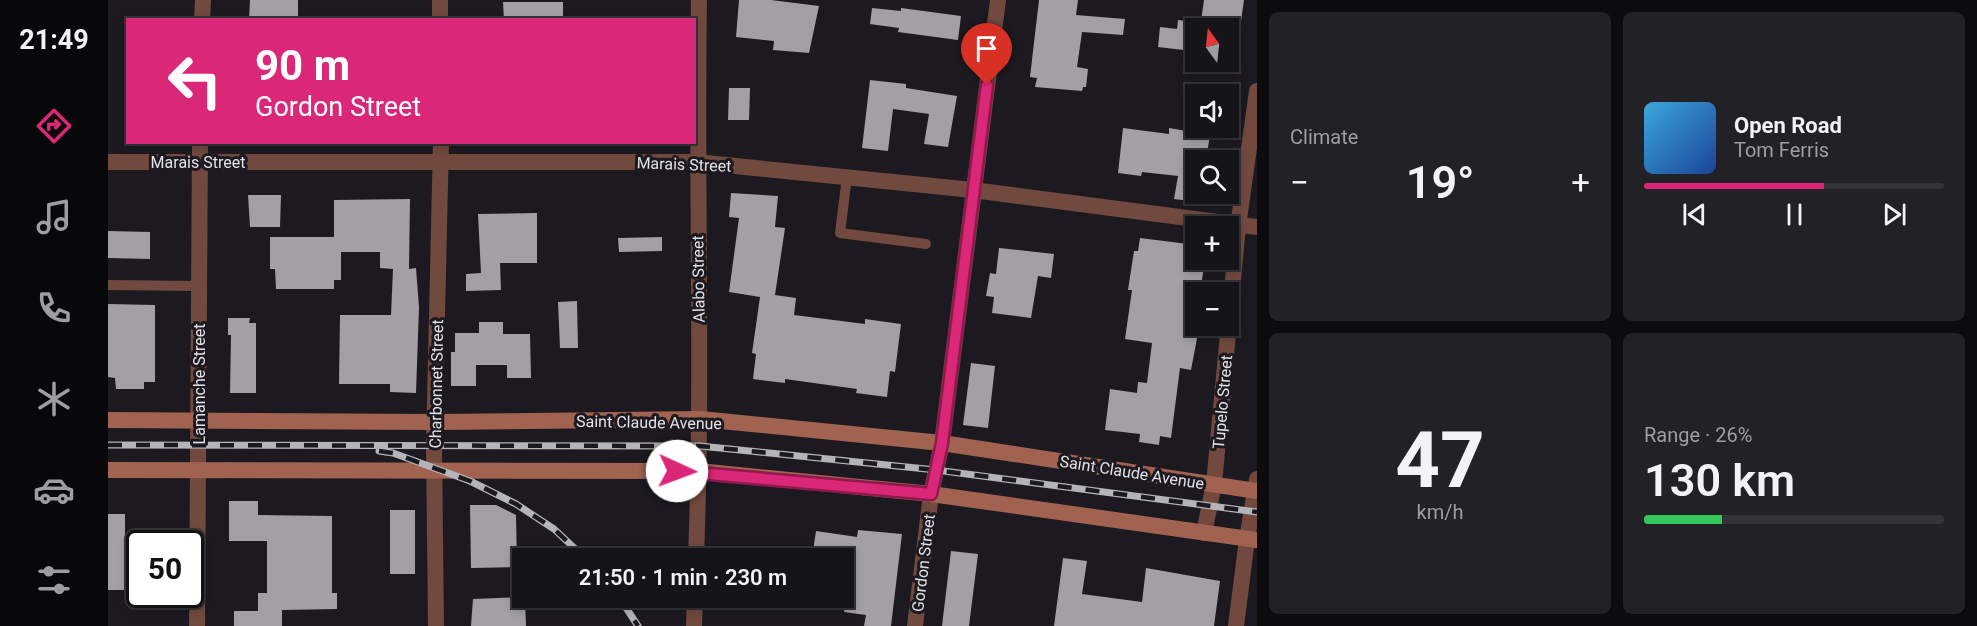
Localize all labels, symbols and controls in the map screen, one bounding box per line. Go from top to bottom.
north arrow [1185,18,1239,72]
map controls [1185,18,1239,336]
pin [961,23,1012,85]
text: 21:49 [19,24,89,56]
icon: arrive [970,32,1003,65]
text: 90 m [255,41,350,90]
icon: left [156,42,234,120]
button: sound [1185,84,1239,138]
text: Gordon Street [255,91,421,123]
icon: directions [33,105,75,147]
text: Open Road [1734,113,1842,138]
text: Climate [1290,125,1358,149]
text: Tom Ferris [1734,138,1829,162]
button: search [1185,150,1239,204]
street label: Marais Street [151,153,245,172]
street label: Marais Street [636,153,732,176]
text: 19° [1406,156,1474,209]
text: − [1290,163,1309,202]
text: + [1571,163,1590,202]
icon: music [33,196,75,238]
icon: previous [1678,198,1711,231]
icon: pause [1778,198,1811,231]
icon: next [1878,198,1911,231]
button: + [1185,216,1239,270]
street label: Alabo Street [688,235,709,323]
button: − [1185,282,1239,336]
icon: phone [33,287,75,329]
street label: Charbonnet Street [426,319,447,449]
street label: Lamanche Street [190,324,209,444]
street label: Tupelo Street [1209,354,1236,450]
icon: climate [33,378,75,420]
street label: Saint Claude Avenue [576,412,722,433]
text: 47 [1395,415,1485,506]
text: Range · 26% [1644,423,1752,447]
position arrow [645,439,709,503]
street label: Saint Claude Avenue [1058,452,1205,493]
text: 130 km [1644,454,1795,507]
icon: car [33,469,75,511]
text: km/h [1417,500,1463,524]
street label: Gordon Street [908,513,939,613]
speed limit sign: 50 [126,530,204,608]
icon: filters [33,559,75,601]
text: 21:50 · 1 min · 230 m [579,565,787,590]

